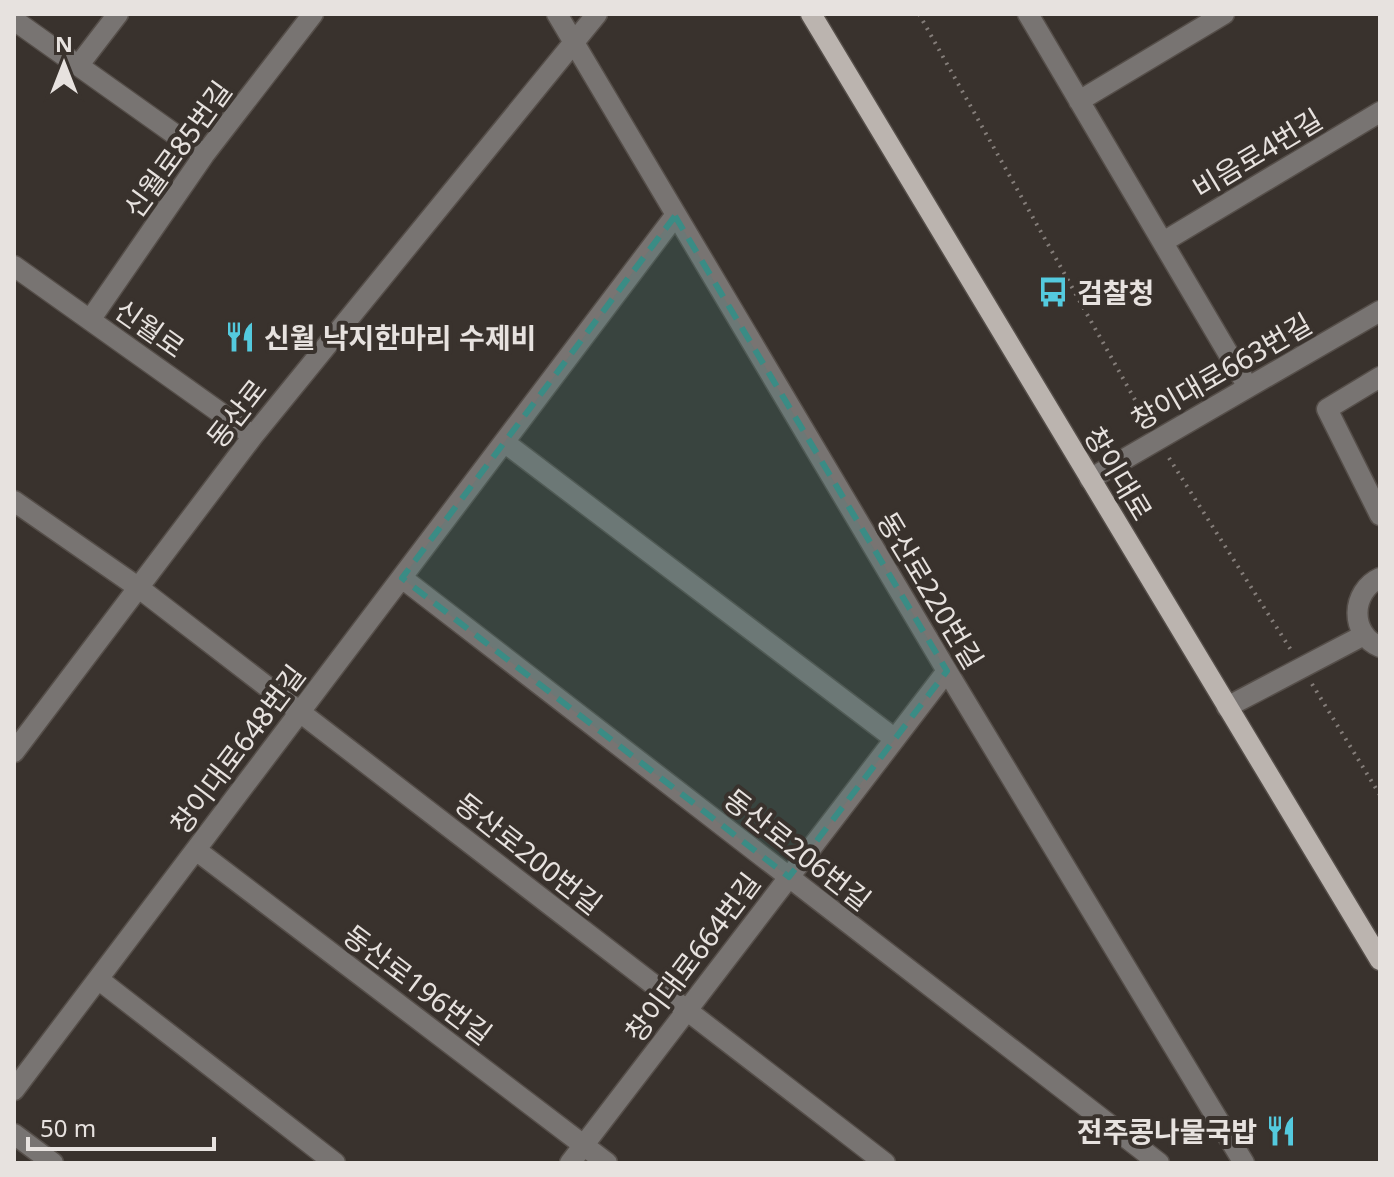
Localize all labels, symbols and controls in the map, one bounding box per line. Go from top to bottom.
north arrow [24,24,104,104]
text: N [55,28,73,58]
street label: 신월로85번길 [114,73,240,225]
street label: 비음로4번길 [1185,99,1329,207]
place label: 검찰청 [1077,273,1154,311]
bus stop icon: 검찰청 [1036,275,1070,309]
street label: 신월로 [107,290,193,366]
street label: 창이대로663번길 [1124,304,1318,438]
place label: 신월 낙지한마리 수제비 [264,318,536,356]
restaurant icon: 신월 낙지한마리 수제비 [223,320,257,354]
street label: 동산로 [197,371,275,455]
street label: 창이대로 [1076,419,1162,527]
street label: 동산로220번길 [869,504,993,676]
street label: 창이대로648번길 [161,657,313,841]
street label: 동산로206번길 [717,780,879,918]
street label: 동산로200번길 [448,784,610,922]
street label: 창이대로664번길 [616,865,768,1049]
street label: 동산로196번길 [336,916,500,1052]
scale bar [28,1101,214,1151]
text: 50 m [40,1111,96,1144]
place label: 전주콩나물국밥 [1077,1112,1257,1150]
restaurant icon: 전주콩나물국밥 [1264,1114,1298,1148]

